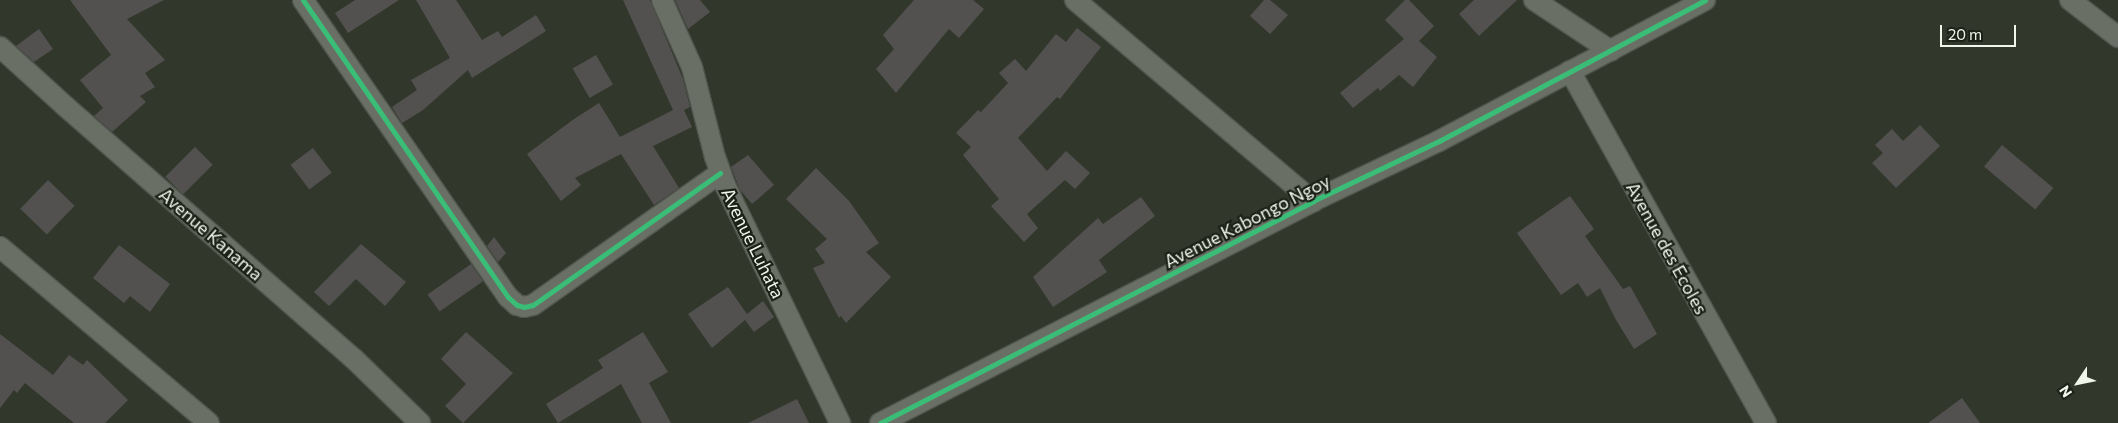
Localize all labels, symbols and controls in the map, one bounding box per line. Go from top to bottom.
scale bar [1943,15,2019,47]
text: 20 m [1948,25,1982,43]
street label: Avenue Kabongo Ngoy [1160,170,1334,272]
street label: Avenue des Ecoles [1622,178,1712,318]
street label: Avenue Kanama [155,183,267,285]
street label: Avenue Luhata [717,184,789,302]
north arrow [2053,358,2103,408]
text: N [2055,383,2075,401]

